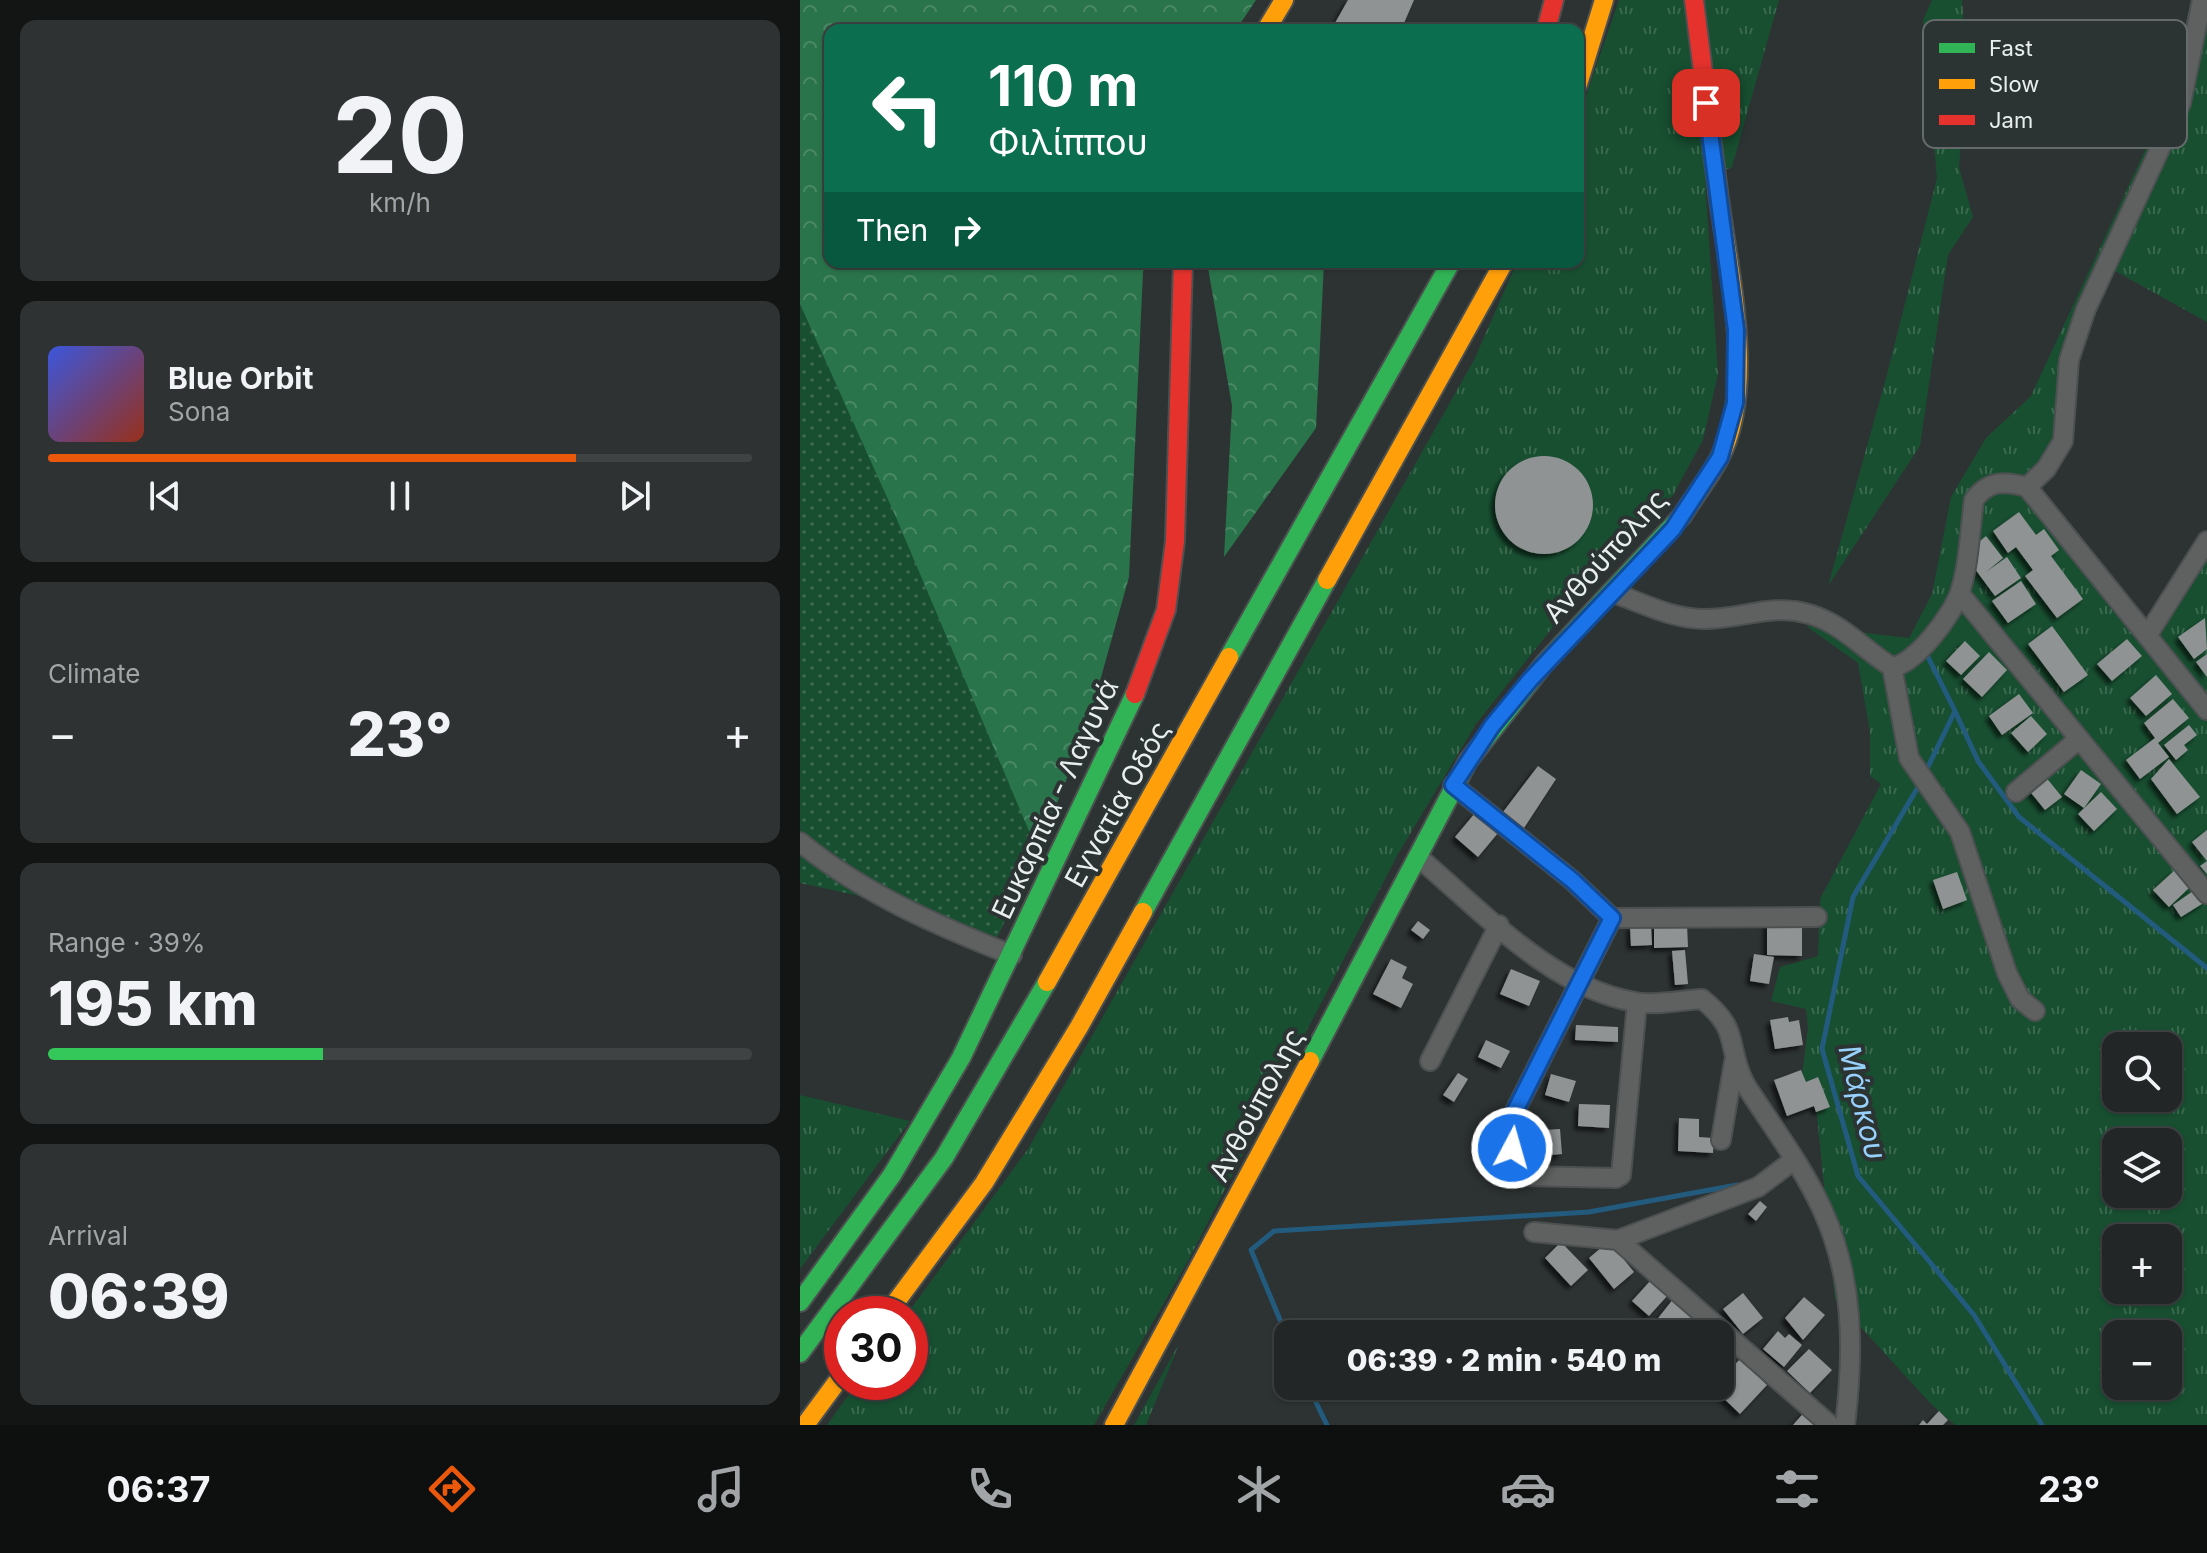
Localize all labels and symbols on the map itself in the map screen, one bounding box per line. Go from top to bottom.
legend [1923,20,2187,148]
text: Fast [1989,35,2033,61]
pin [1672,69,1740,137]
text: Slow [1989,71,2039,97]
text: Jam [1989,107,2033,133]
street label: Ανθούπολης [1536,482,1674,630]
street label: Ευκαρπία - Λαγυνά [985,674,1125,924]
street label: Εγνατία Οδός [1057,715,1177,893]
street label: Ανθούπολης [1201,1023,1311,1187]
water label: Μάρκου [1831,1041,1895,1163]
position arrow [1470,1106,1554,1190]
speed limit sign: 30 [824,1296,928,1400]

